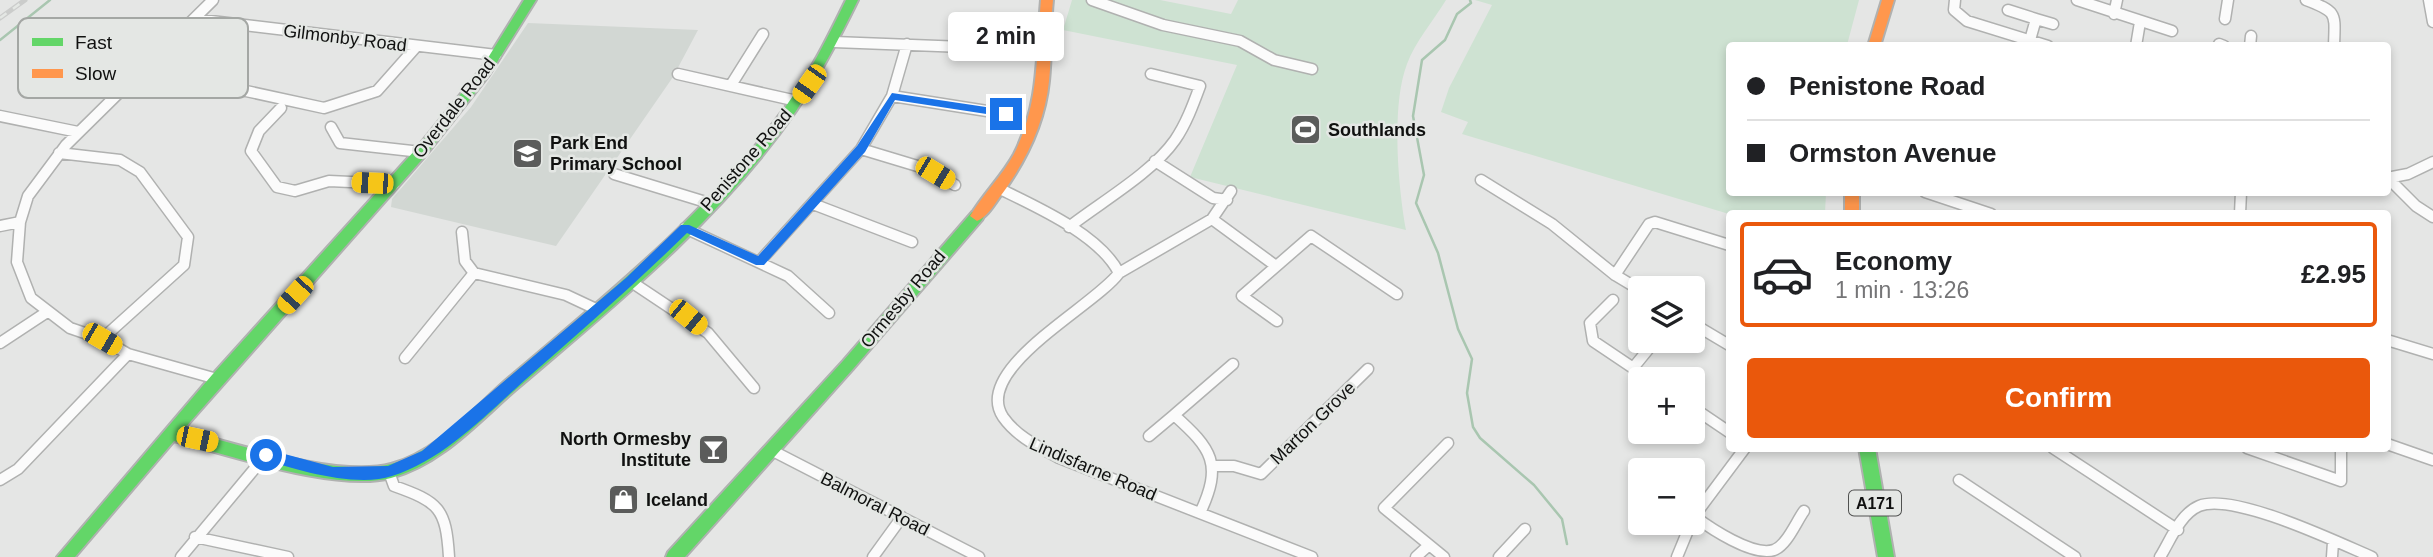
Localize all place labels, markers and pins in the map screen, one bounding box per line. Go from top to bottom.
sports icon: Southlands [1288,113,1322,147]
place label: Southlands [1328,120,1426,140]
place label: Park End Primary School [550,133,682,174]
school or university icon: Park End Primary School [510,136,544,170]
place label: North Ormesby Institute [560,429,691,470]
bar icon: North Ormesby Institute [697,432,731,466]
shop icon: Iceland [606,483,640,517]
place label: Iceland [646,490,708,510]

